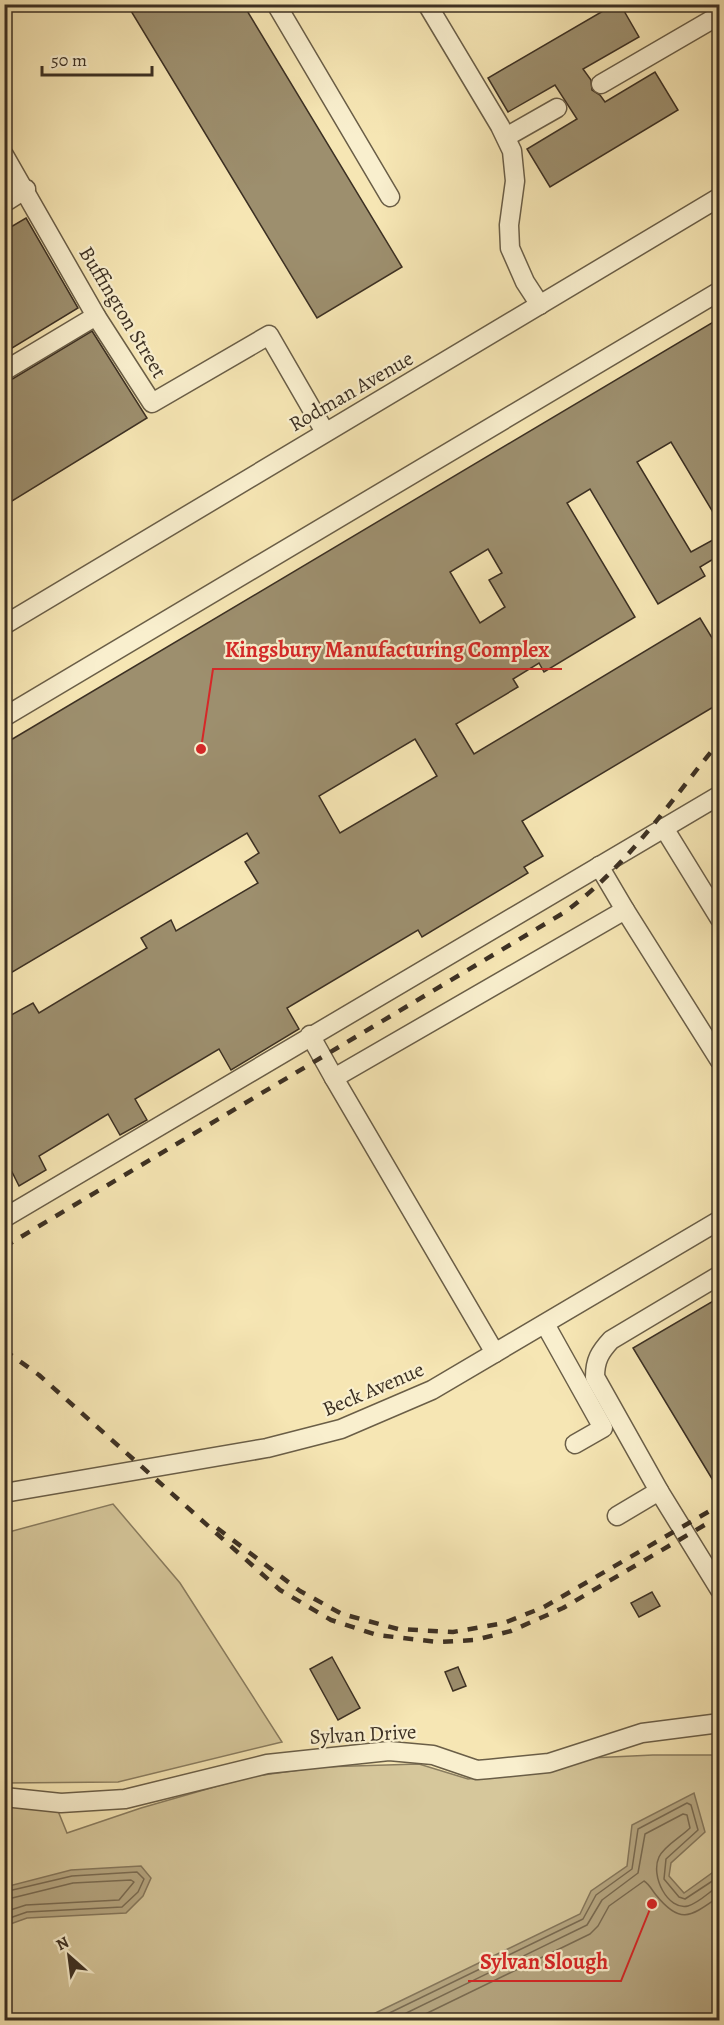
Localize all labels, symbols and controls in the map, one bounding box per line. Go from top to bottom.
scale bar [42,39,152,77]
text: 50 m [51,48,87,72]
street label: Buffington Street [73,241,173,383]
street label: Rodman Avenue [284,344,418,438]
callout: Kingsbury Manufacturing Complex [213,629,562,669]
text: Kingsbury Manufacturing Complex [225,635,549,665]
street label: Beck Avenue [318,1355,428,1423]
street label: Sylvan Drive [309,1717,417,1751]
north arrow [39,1926,99,1986]
text: N [52,1931,73,1956]
callout: Sylvan Slough [468,1941,621,1981]
text: Sylvan Slough [480,1947,608,1977]

